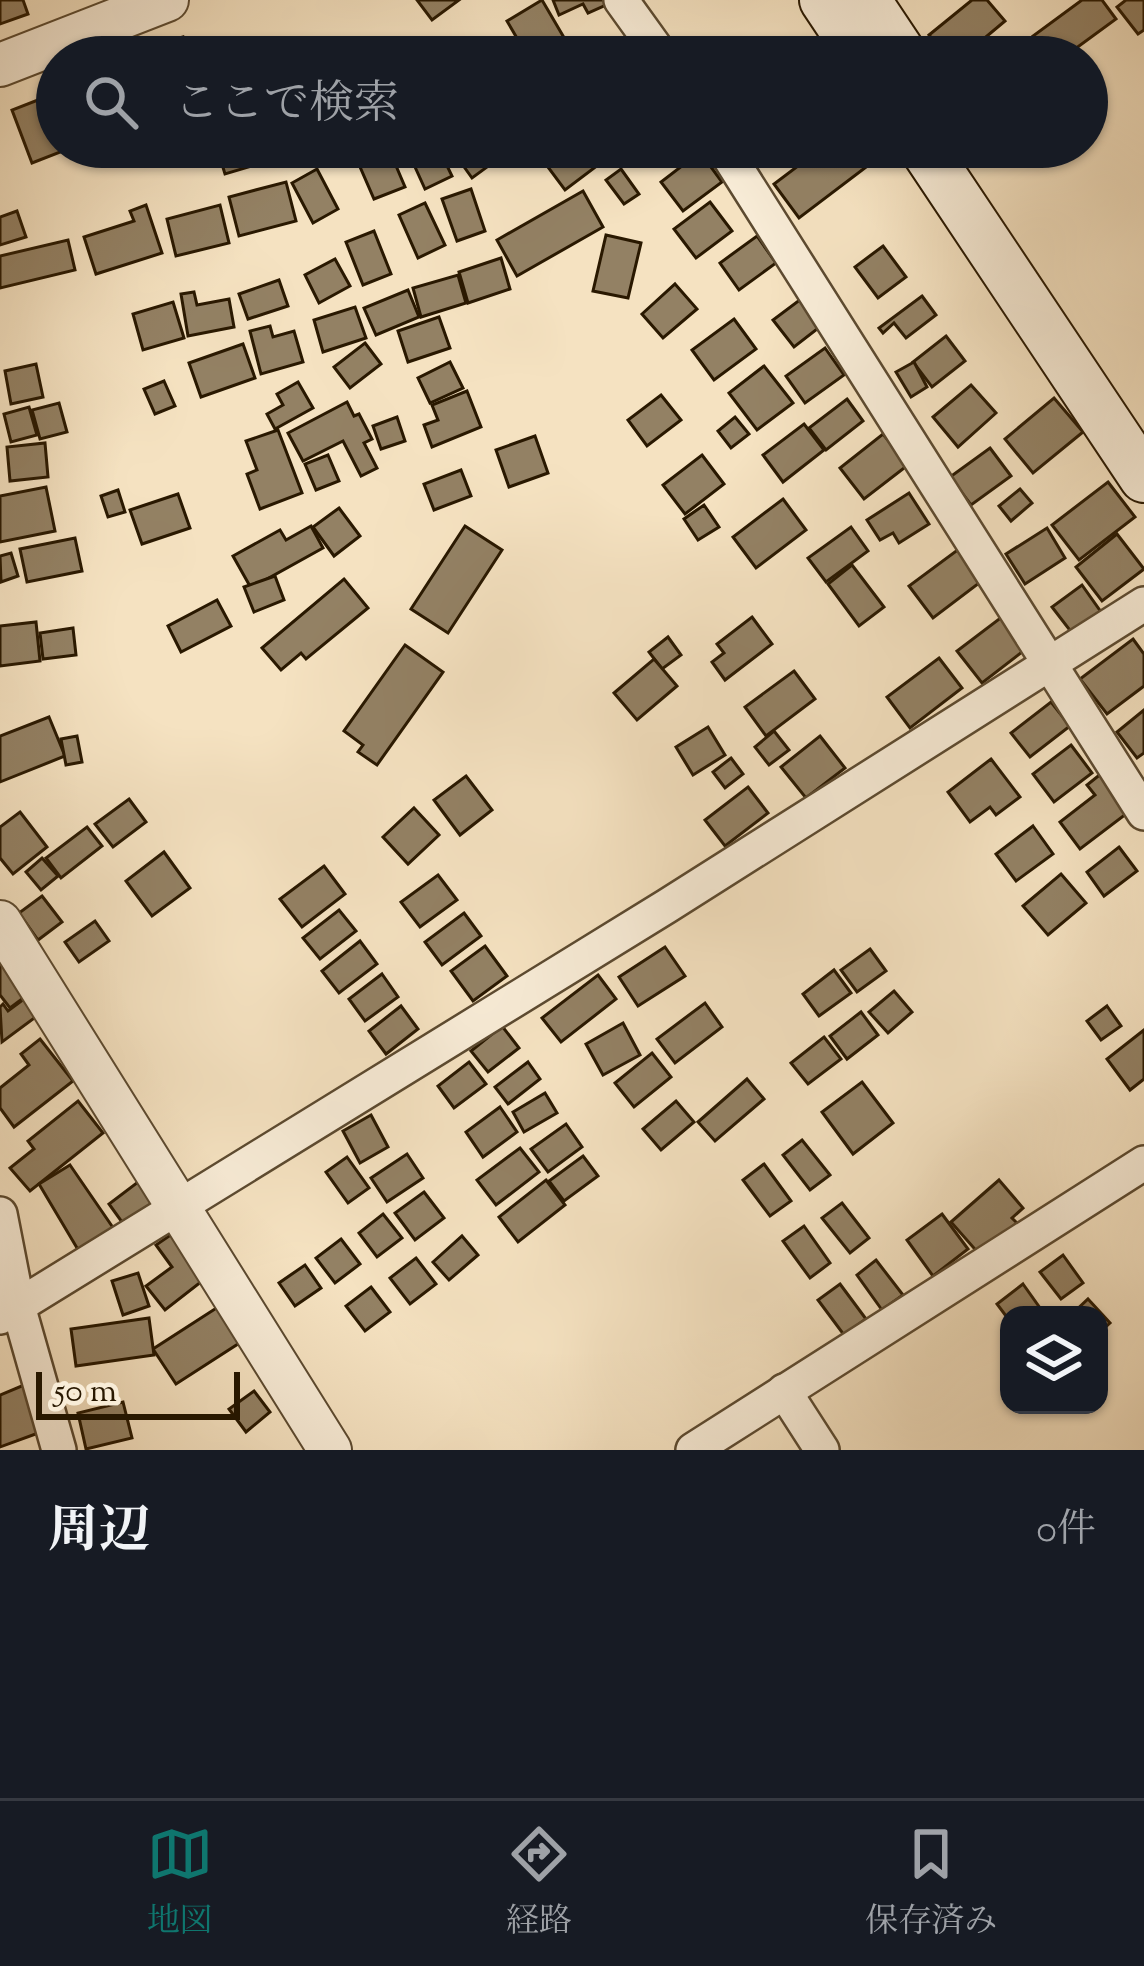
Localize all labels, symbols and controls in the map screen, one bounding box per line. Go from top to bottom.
search box [36,36,1108,168]
icon: search [78,69,144,135]
text: ここで検索 [174,74,399,139]
map controls [1000,1306,1108,1414]
button: layers [1000,1306,1108,1414]
scale bar [36,1366,240,1419]
text: 50 m [54,1369,117,1417]
text: 周辺 [48,1497,150,1570]
text: 0件 [1036,1504,1096,1560]
tab: 地図 [147,1821,213,1947]
tab: 経路 [506,1821,572,1947]
tab: 保存済み [865,1821,997,1947]

